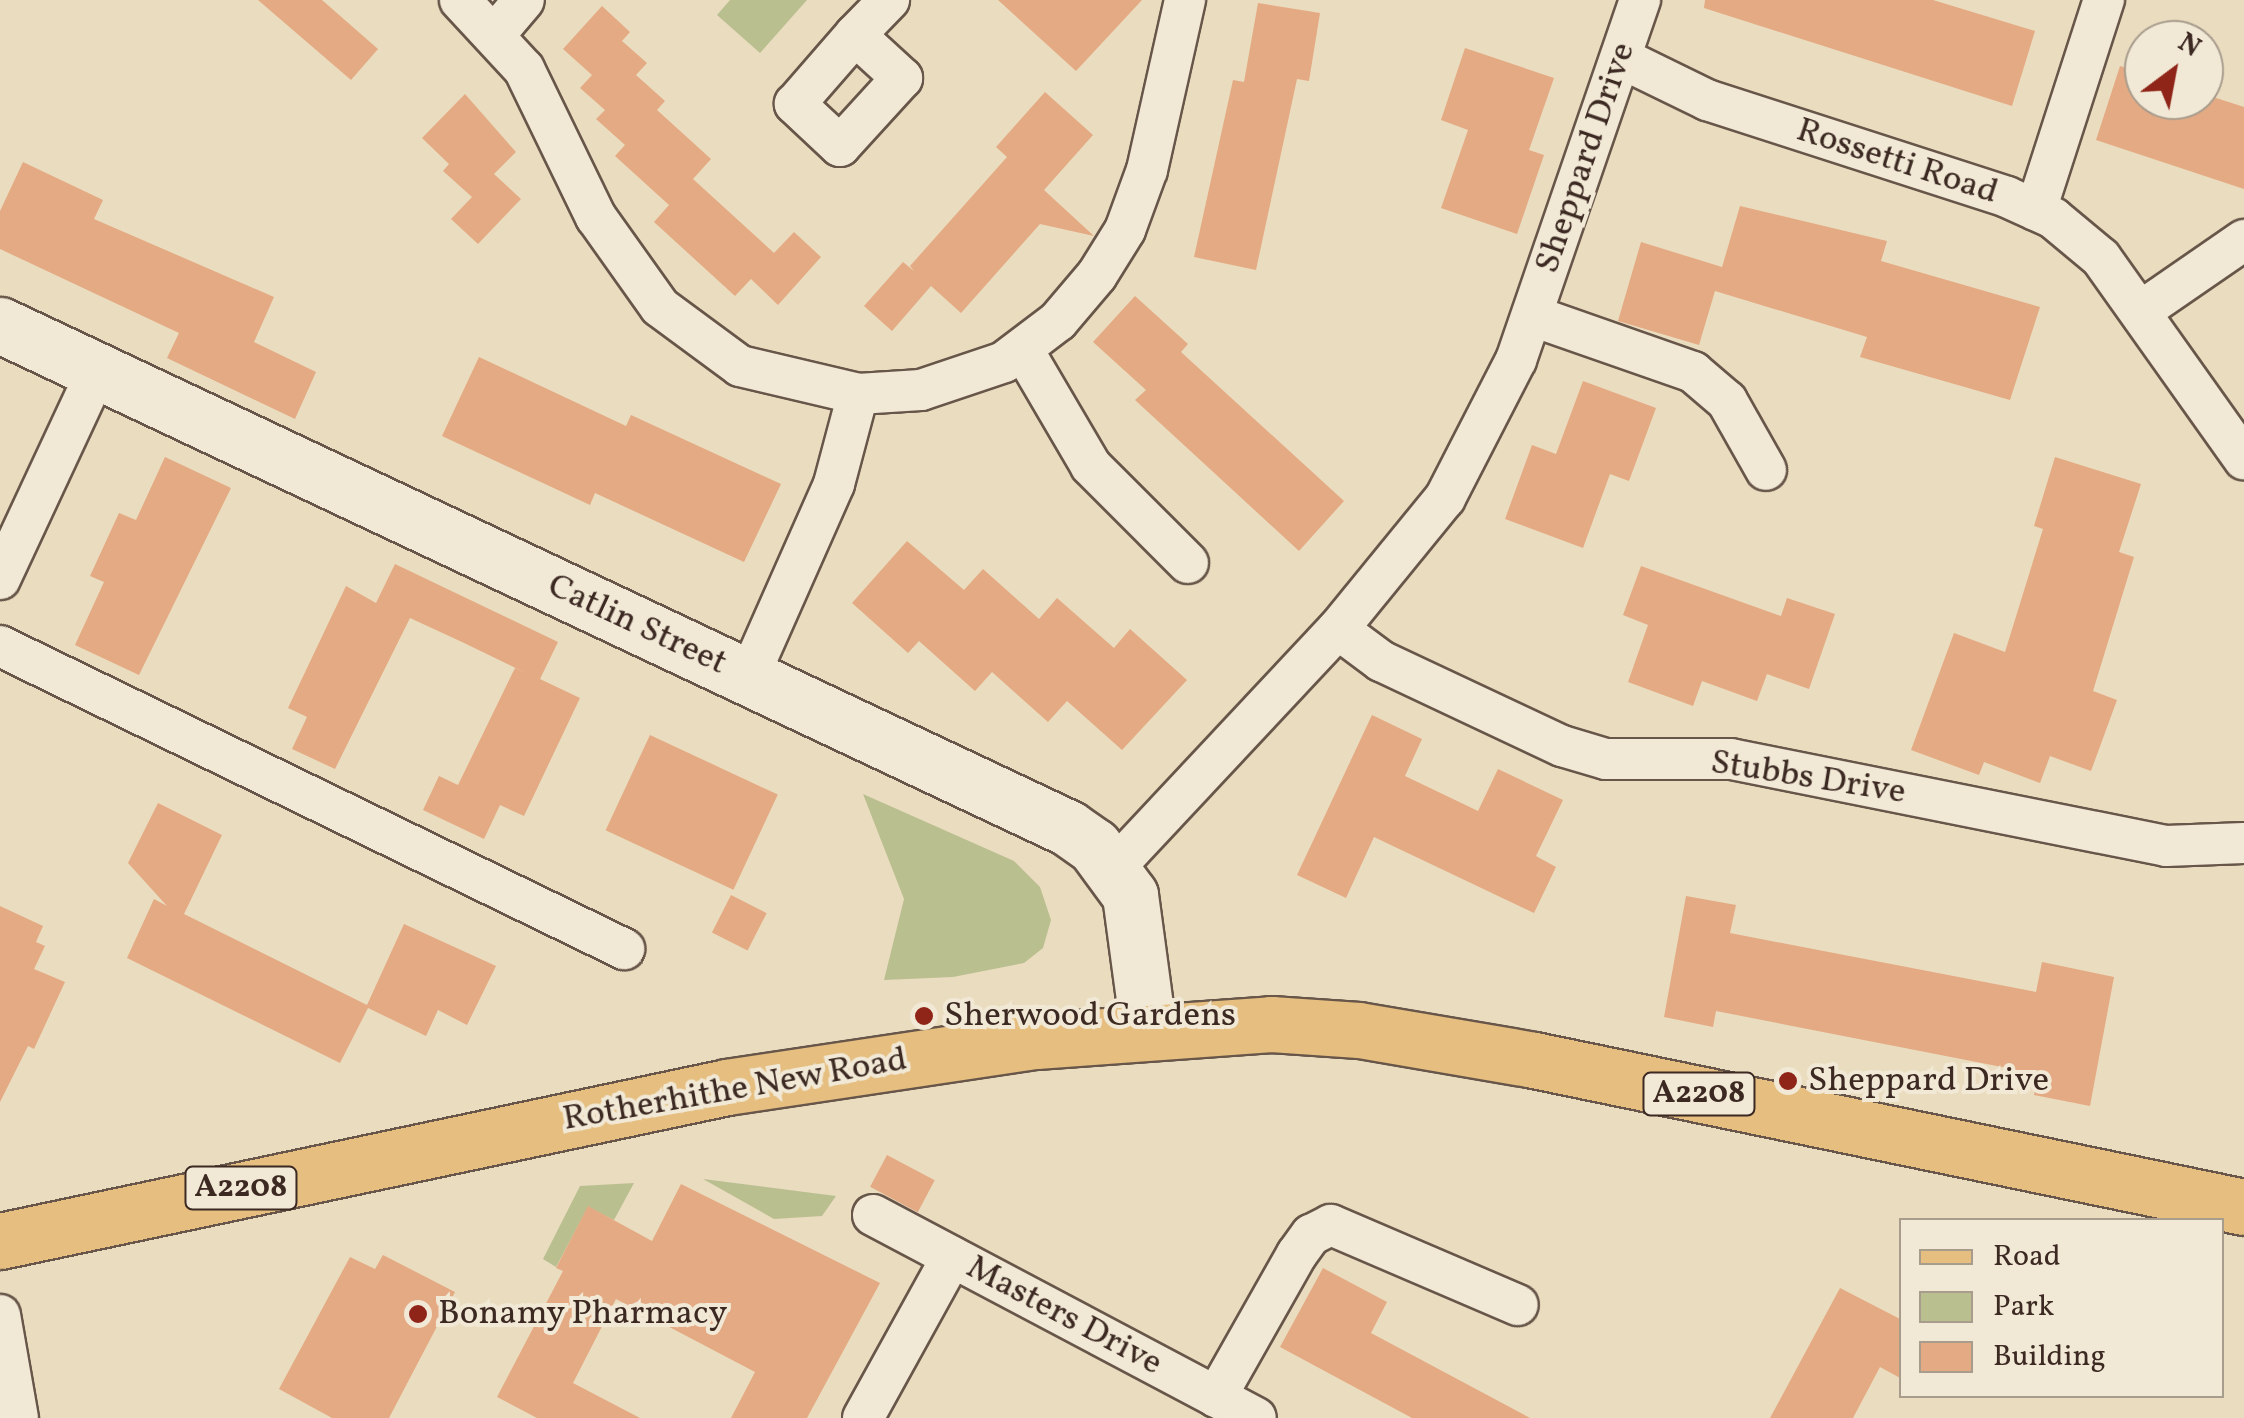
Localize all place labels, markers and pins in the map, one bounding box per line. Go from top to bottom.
place label: Sherwood Gardens [944,995,1236,1037]
marker: Sherwood Gardens [913,1005,935,1027]
place label: Sheppard Drive [1808,1060,2049,1102]
marker: Sheppard Drive [1777,1070,1799,1092]
place label: Bonamy Pharmacy [438,1293,729,1335]
marker: Bonamy Pharmacy [407,1303,429,1325]

